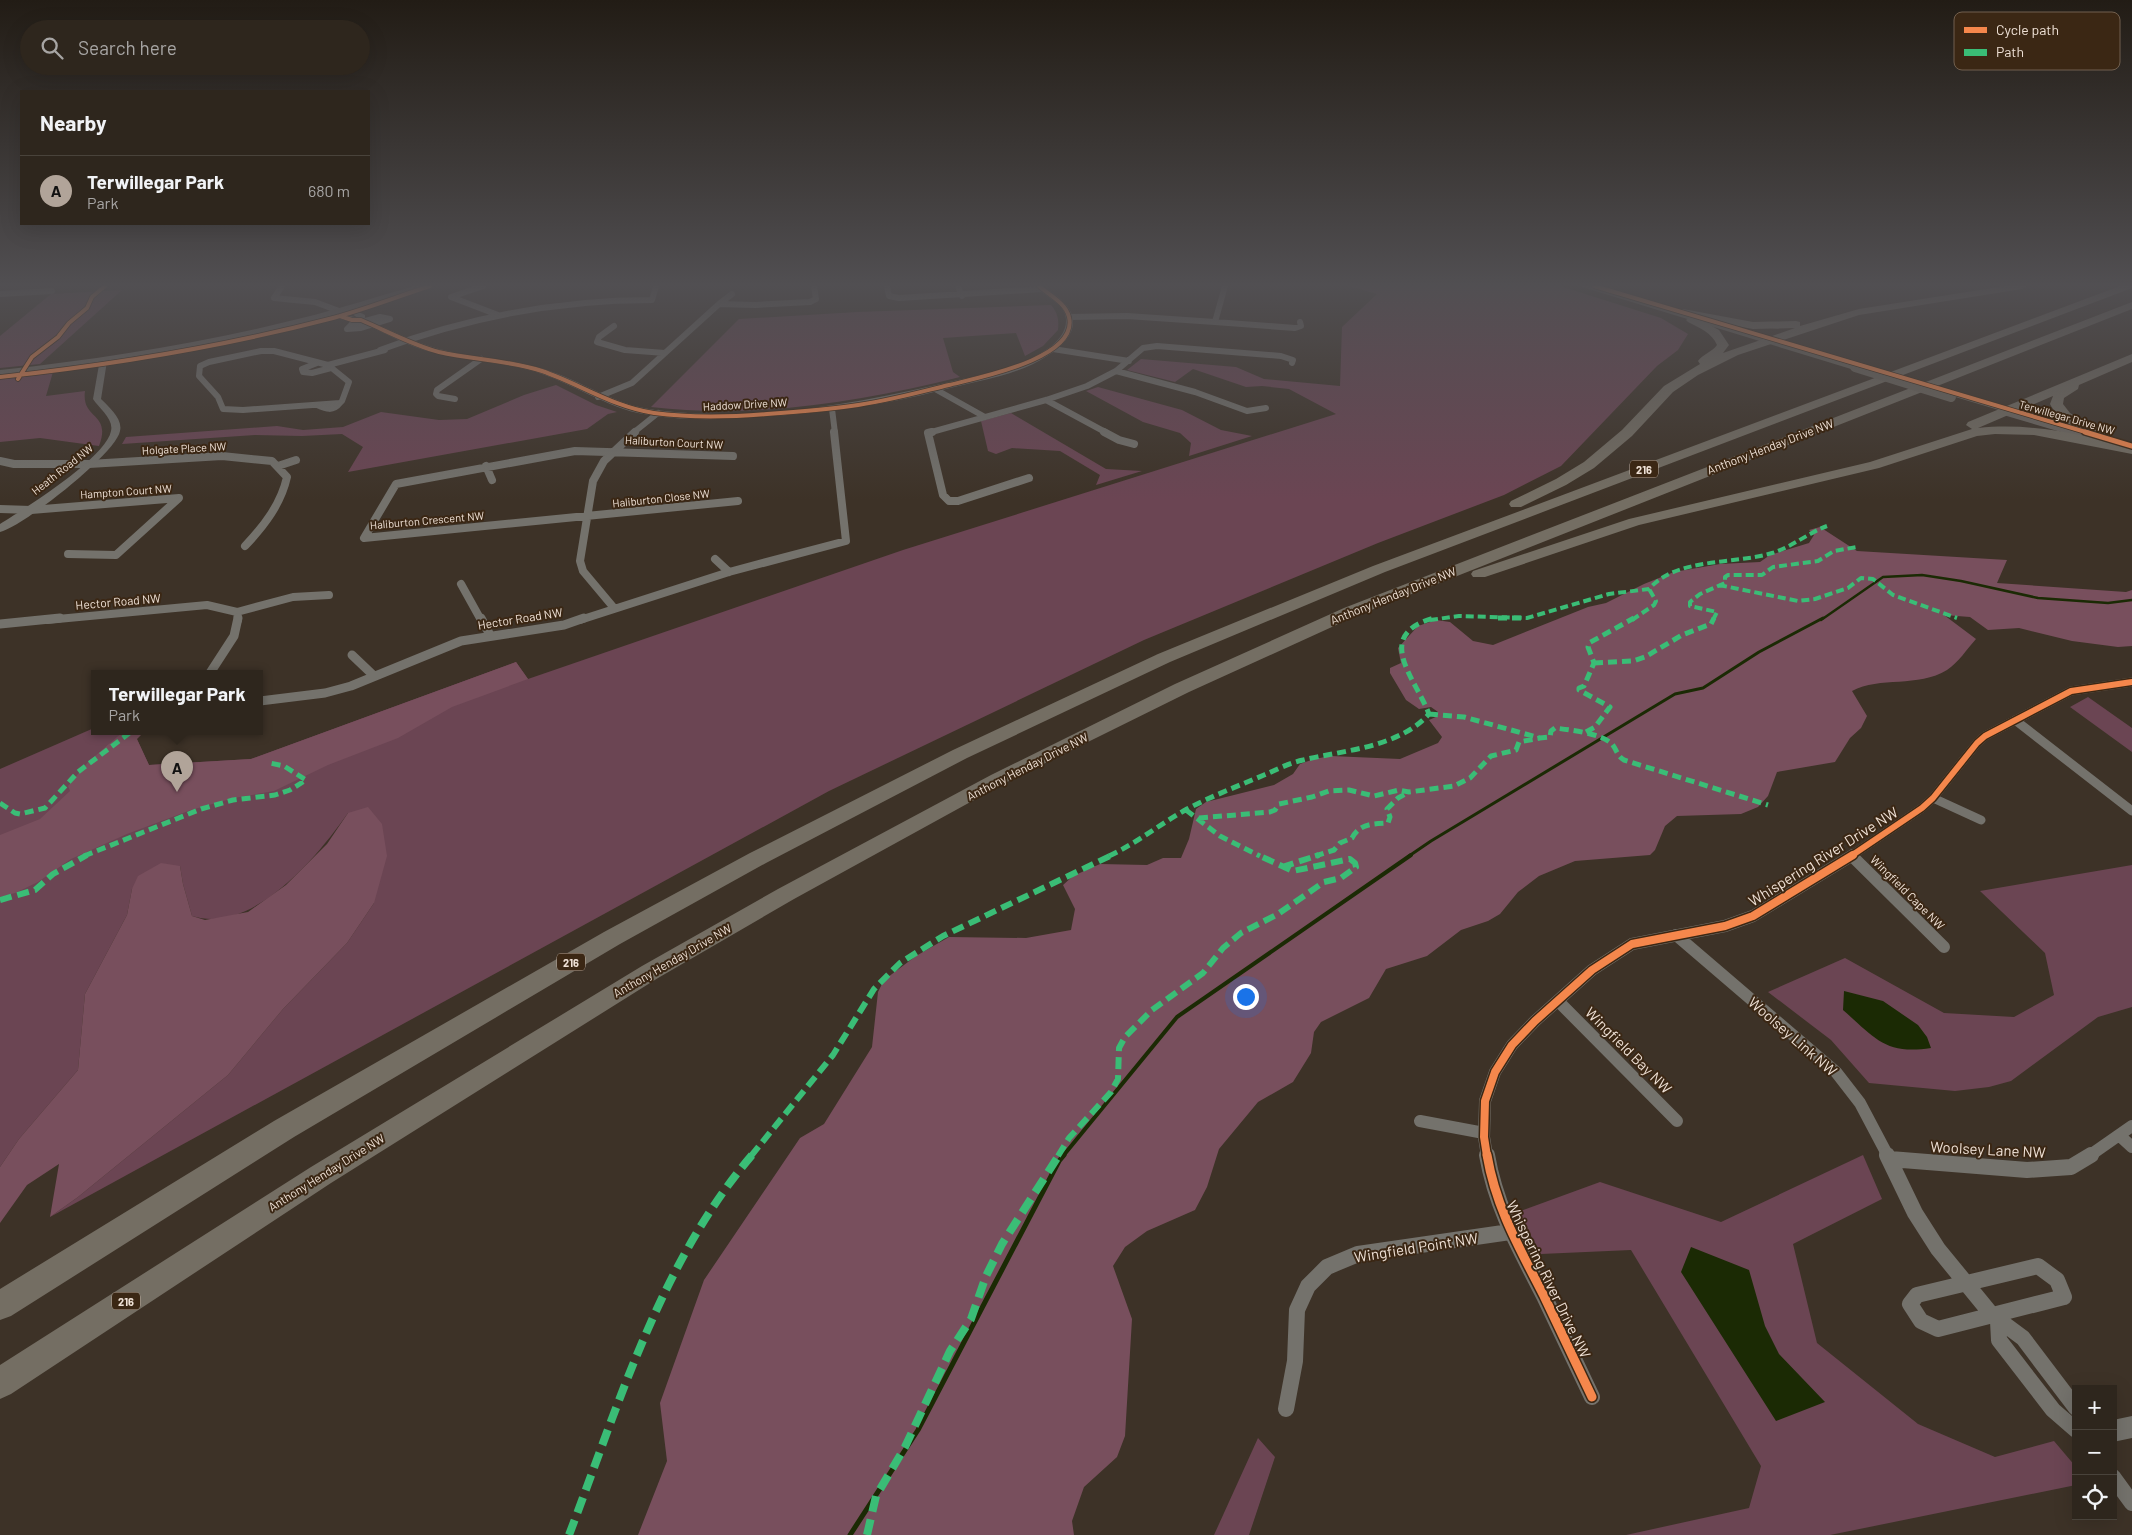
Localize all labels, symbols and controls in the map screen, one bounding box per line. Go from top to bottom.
legend [1954,12,2120,70]
search box [20,20,370,75]
text: Cycle path [1996,21,2059,38]
icon: search [38,34,66,62]
text: Search here [78,36,177,59]
text: Path [1996,43,2024,60]
text: Nearby [40,110,106,135]
text: Terwillegar Park [87,170,224,193]
text: A [51,181,61,200]
text: 680 m [308,181,350,200]
text: Park [87,193,118,212]
street label: Haddow Drive NW [702,395,788,413]
street label: Terwillegar Drive NW [2018,397,2117,437]
street label: Anthony Henday Drive NW [1705,415,1836,477]
street label: Haliburton Court NW [625,433,724,451]
street label: Holgate Place NW [141,439,227,457]
street label: Heath Road NW [29,441,96,497]
road number: 216 [1630,460,1658,478]
street label: Hampton Court NW [80,481,173,501]
street label: Haliburton Close NW [612,486,711,510]
street label: Haliburton Crescent NW [369,509,485,531]
street label: Anthony Henday Drive NW [1328,563,1458,627]
street label: Hector Road NW [75,590,162,612]
street label: Hector Road NW [477,604,564,632]
popup [91,670,263,735]
text: Terwillegar Park [108,682,246,705]
text: Park [108,705,140,724]
street label: Anthony Henday Drive NW [964,729,1090,803]
pin: A [161,751,193,792]
street label: Whispering River Drive NW [1745,803,1901,909]
street label: Wingfield Cape NW [1868,852,1948,932]
street label: Anthony Henday Drive NW [610,920,734,1000]
road number: 216 [557,954,585,970]
your location [1233,984,1259,1010]
street label: Woolsey Link NW [1745,993,1841,1079]
street label: Wingfield Bay NW [1582,1003,1676,1097]
street label: Anthony Henday Drive NW [265,1130,387,1214]
street label: Woolsey Lane NW [1930,1137,2046,1161]
street label: Whispering River Drive NW [1503,1197,1595,1361]
street label: Wingfield Point NW [1353,1228,1479,1266]
road number: 216 [112,1292,140,1310]
map controls [2072,1385,2117,1520]
button: + [2072,1385,2117,1430]
button: − [2072,1430,2117,1475]
button: locate [2072,1475,2117,1520]

